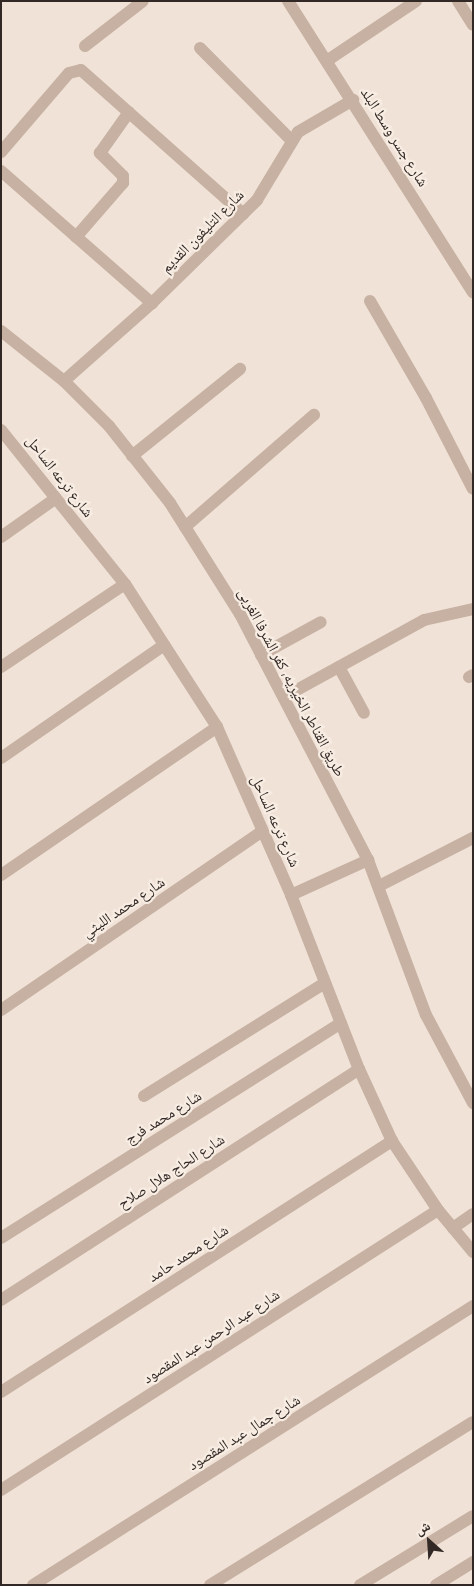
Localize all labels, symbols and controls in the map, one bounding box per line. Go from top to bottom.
street label: شارع جسر وسط البلد [357,84,433,190]
street label: شارع التليفون القديم [157,186,247,276]
street label: شارع ترعه الساحل [22,431,98,521]
street label: طريق القناطر الخيريه, كفر الشرفا الغربى [235,585,349,779]
street label: شارع ترعه الساحل [248,772,304,870]
street label: شارع محمد الليثي [78,873,168,941]
street label: شارع محمد فرج [122,1086,204,1148]
street label: شارع الحاج هلال صلاح [114,1130,228,1212]
street label: شارع محمد حامد [145,1220,231,1286]
street label: شارع عبد الرحمن عبد المقصود [139,1285,283,1387]
street label: شارع جمال عبد المقصود [185,1390,303,1474]
north arrow [404,1516,454,1566]
text: ش [412,1516,433,1538]

